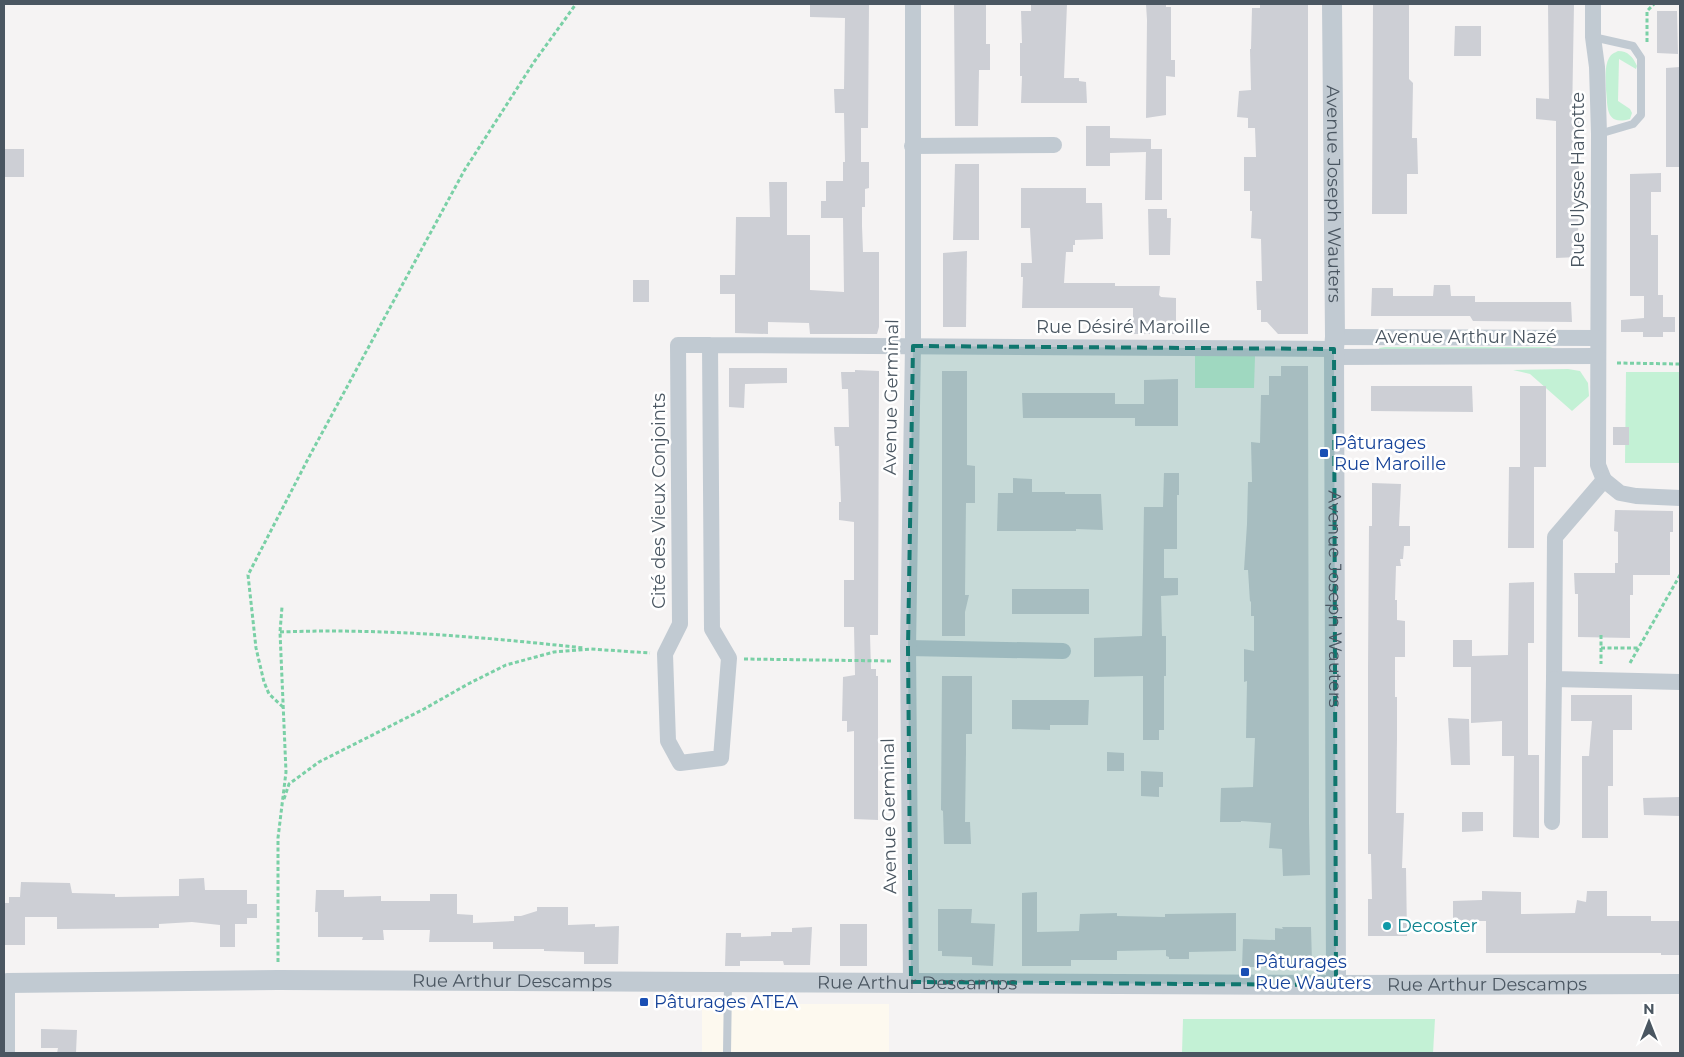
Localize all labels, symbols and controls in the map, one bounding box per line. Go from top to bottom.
street label: Avenue Joseph Wauters [1322,85,1346,303]
street label: Rue Ulysse Hanotte [1567,92,1589,268]
street label: Rue Désiré Maroille [1036,316,1210,338]
street label: Avenue Germinal [879,319,903,475]
street label: Avenue Arthur Nazé [1375,326,1557,348]
street label: Cité des Vieux Conjoints [648,393,670,609]
place label: Pâturages Rue Maroille [1334,432,1446,475]
marker: Pâturages Rue Maroille [1318,447,1330,459]
street label: Avenue Joseph Wauters [1323,490,1346,708]
street label: Avenue Germinal [877,738,901,894]
place label: Decoster [1397,915,1478,937]
marker: Decoster [1381,920,1393,932]
place label: Pâturages Rue Wauters [1255,951,1371,994]
marker: Pâturages Rue Wauters [1239,966,1251,978]
street label: Rue Arthur Descamps [412,970,612,993]
street label: Rue Arthur Descamps [817,972,1017,994]
street label: Rue Arthur Descamps [1387,973,1587,996]
place label: Pâturages ATEA [654,991,798,1013]
marker: Pâturages ATEA [638,996,650,1008]
north arrow [1624,997,1674,1047]
text: N [1643,1000,1655,1018]

